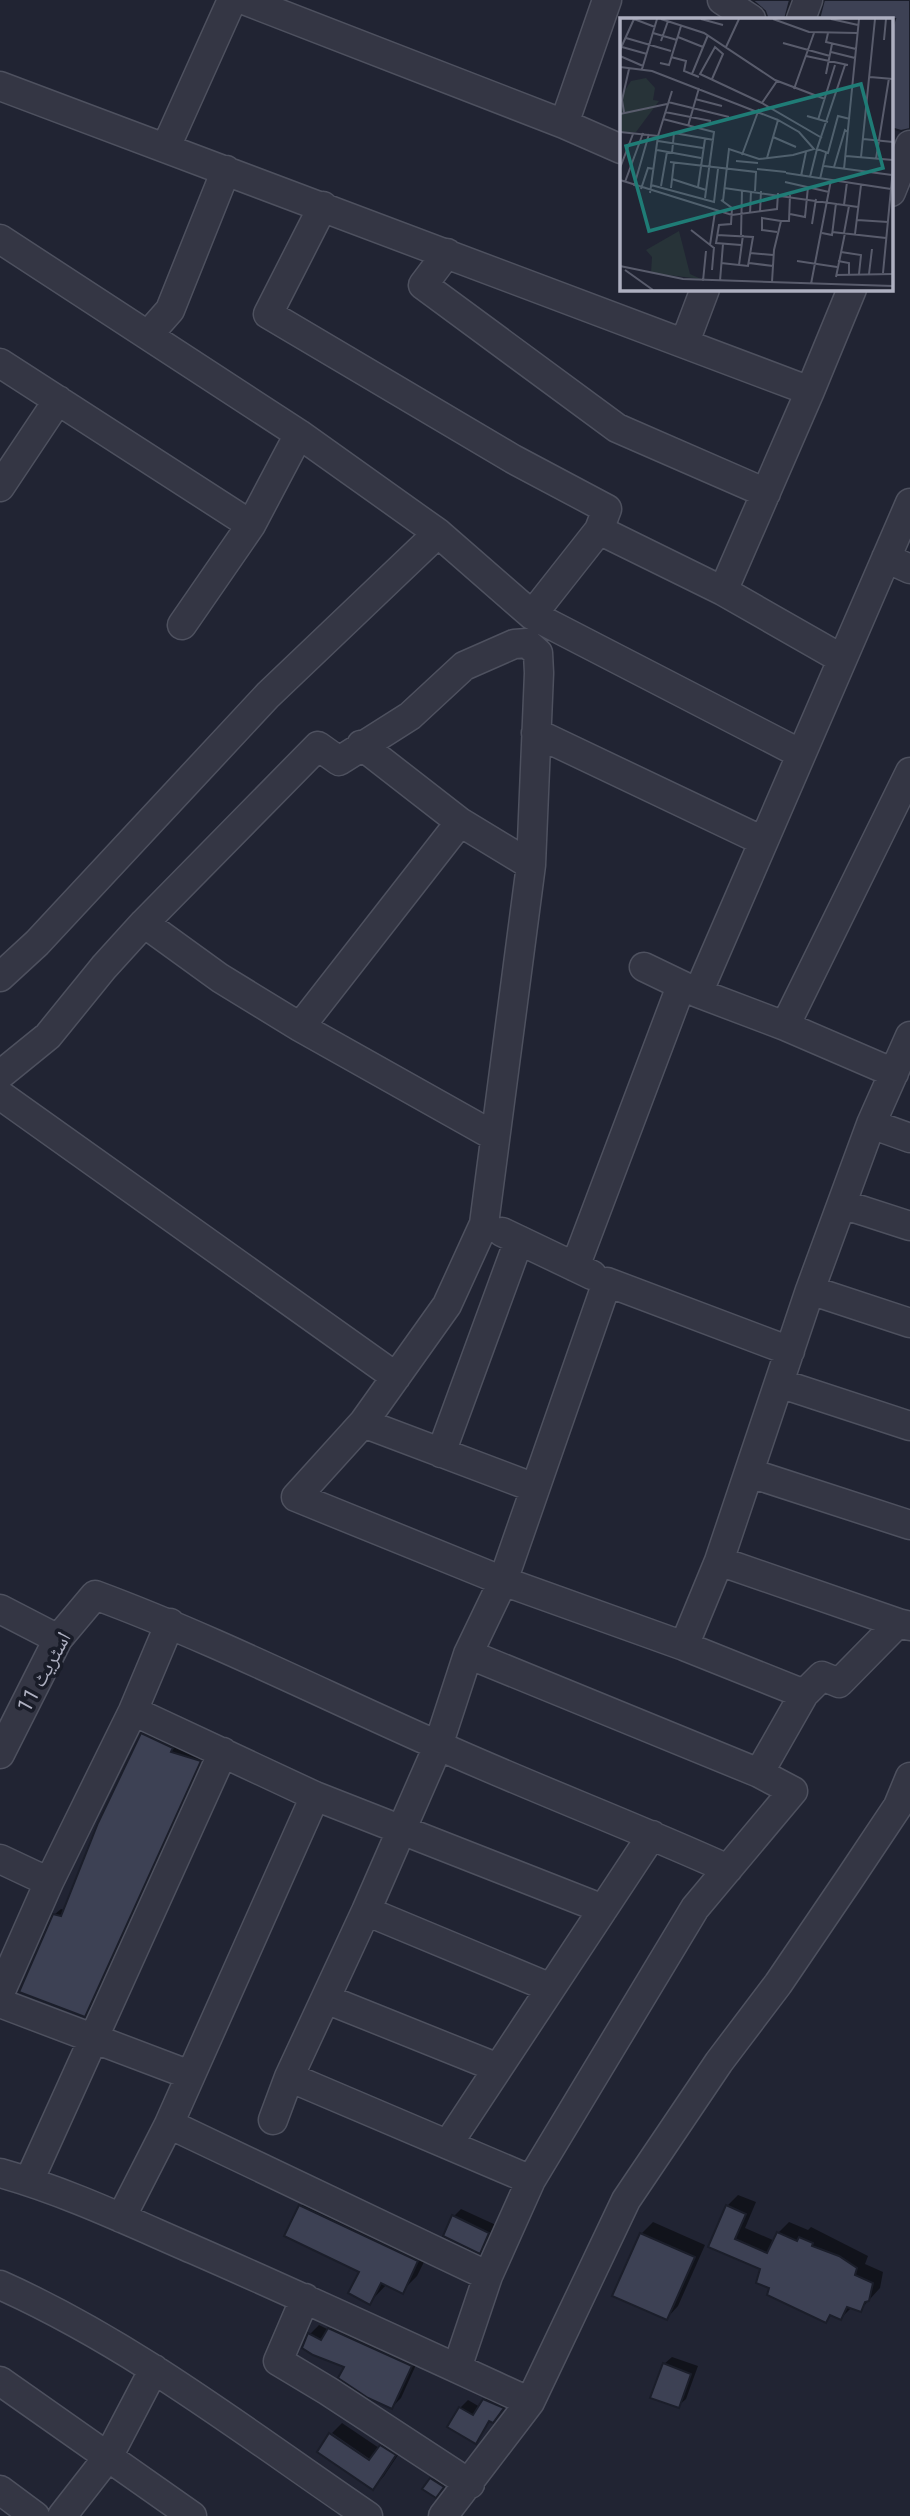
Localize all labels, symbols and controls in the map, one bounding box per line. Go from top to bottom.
inset map [620,18,892,290]
street label: اسٹریٹ 11 [12,1628,76,1716]

